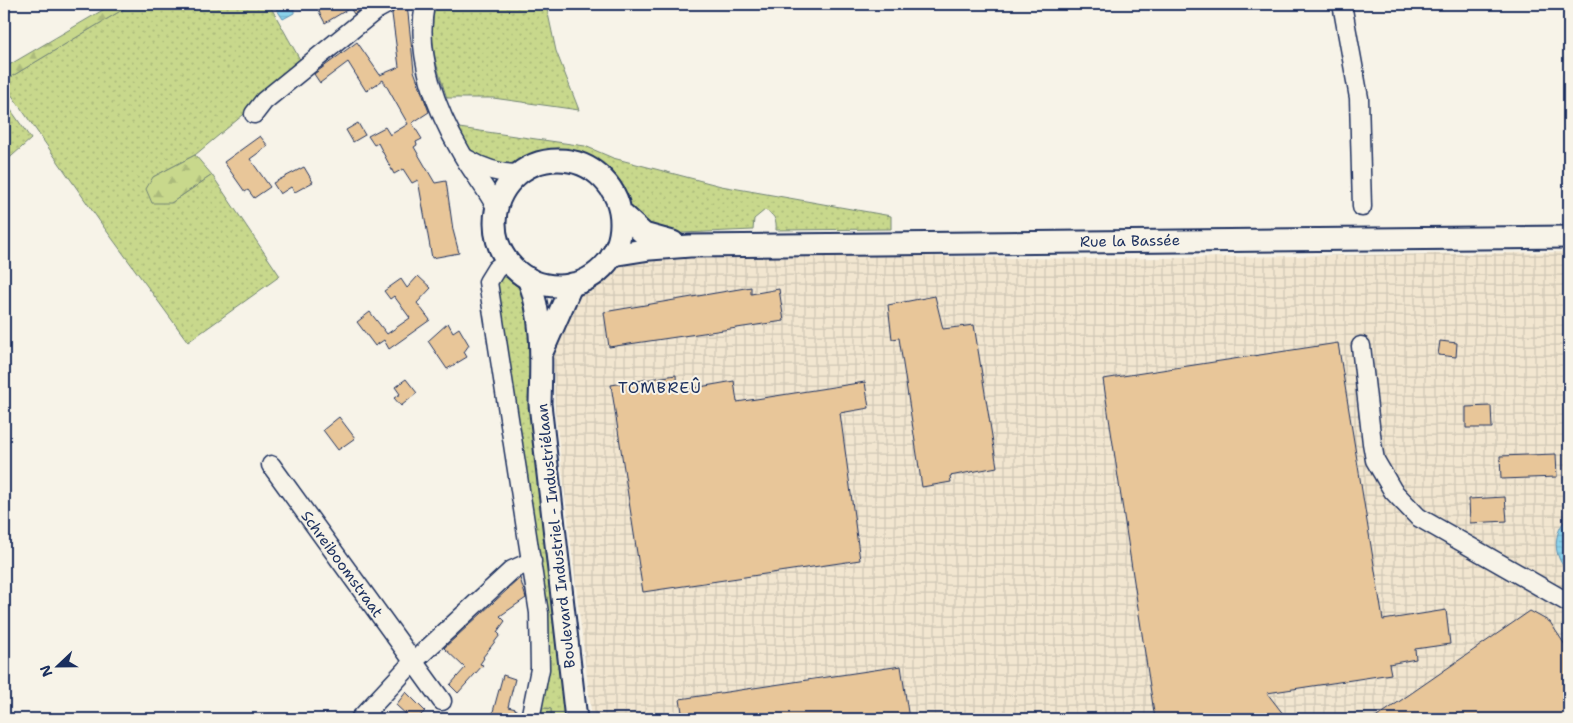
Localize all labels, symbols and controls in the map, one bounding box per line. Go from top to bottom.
street label: Rue la Bassée [1080,230,1180,252]
district label: TOMBREÛ [618,377,702,398]
street label: Boulevard Industriel - Industriélaan [532,403,580,669]
street label: Schreiboomstraat [296,507,388,621]
north arrow [32,640,82,690]
text: N [36,662,56,679]

